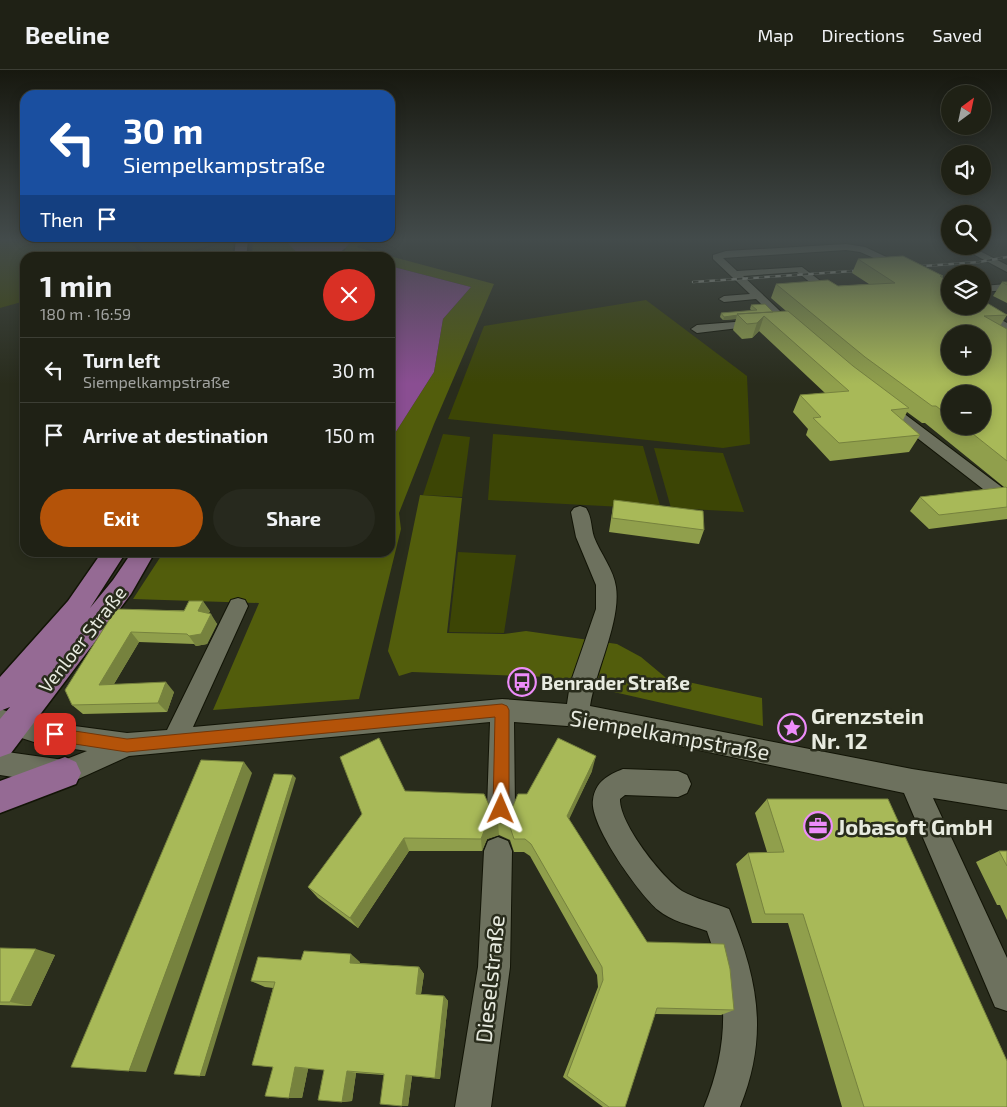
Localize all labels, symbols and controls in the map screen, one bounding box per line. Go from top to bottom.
text: Beeline [25,20,110,49]
text: Map [757,24,794,46]
text: Directions [822,24,905,46]
text: Saved [933,24,982,46]
north arrow [941,85,991,135]
map controls [941,85,991,435]
text: 30 m [123,109,203,151]
icon: left [40,110,105,175]
button: sound [941,145,991,195]
text: Siempelkampstraße [123,151,325,177]
icon: arrive [93,205,121,233]
button: search [941,205,991,255]
text: Then [40,208,83,231]
button: layers [941,265,991,315]
text: 1 min [40,267,112,303]
button: close [323,269,375,321]
text: 180 m · 16:59 [40,304,131,323]
button: + [941,325,991,375]
text: Turn left [83,349,160,372]
icon: left [40,356,68,384]
text: 30 m [332,359,375,382]
text: Siempelkampstraße [83,372,230,391]
button: − [941,385,991,435]
icon: arrive [40,421,68,449]
text: Arrive at destination [83,424,268,447]
text: 150 m [325,424,375,447]
button: Exit [40,489,203,547]
button: Share [213,489,375,547]
street label: Venloer Straße [33,581,131,697]
bus stop icon: Benrader Straße [507,667,537,697]
place label: Benrader Straße [541,671,690,694]
place label: Grenzstein Nr. 12 [811,702,924,753]
street label: Siempelkampstraße [568,704,772,764]
pin [34,713,76,755]
place icon: Grenzstein Nr. 12 [777,713,807,743]
icon: arrive [41,720,69,748]
position arrow [474,782,526,834]
office icon: Jobasoft GmbH [803,811,833,841]
place label: Jobasoft GmbH [837,813,993,839]
street label: Dieselstraße [469,914,509,1044]

